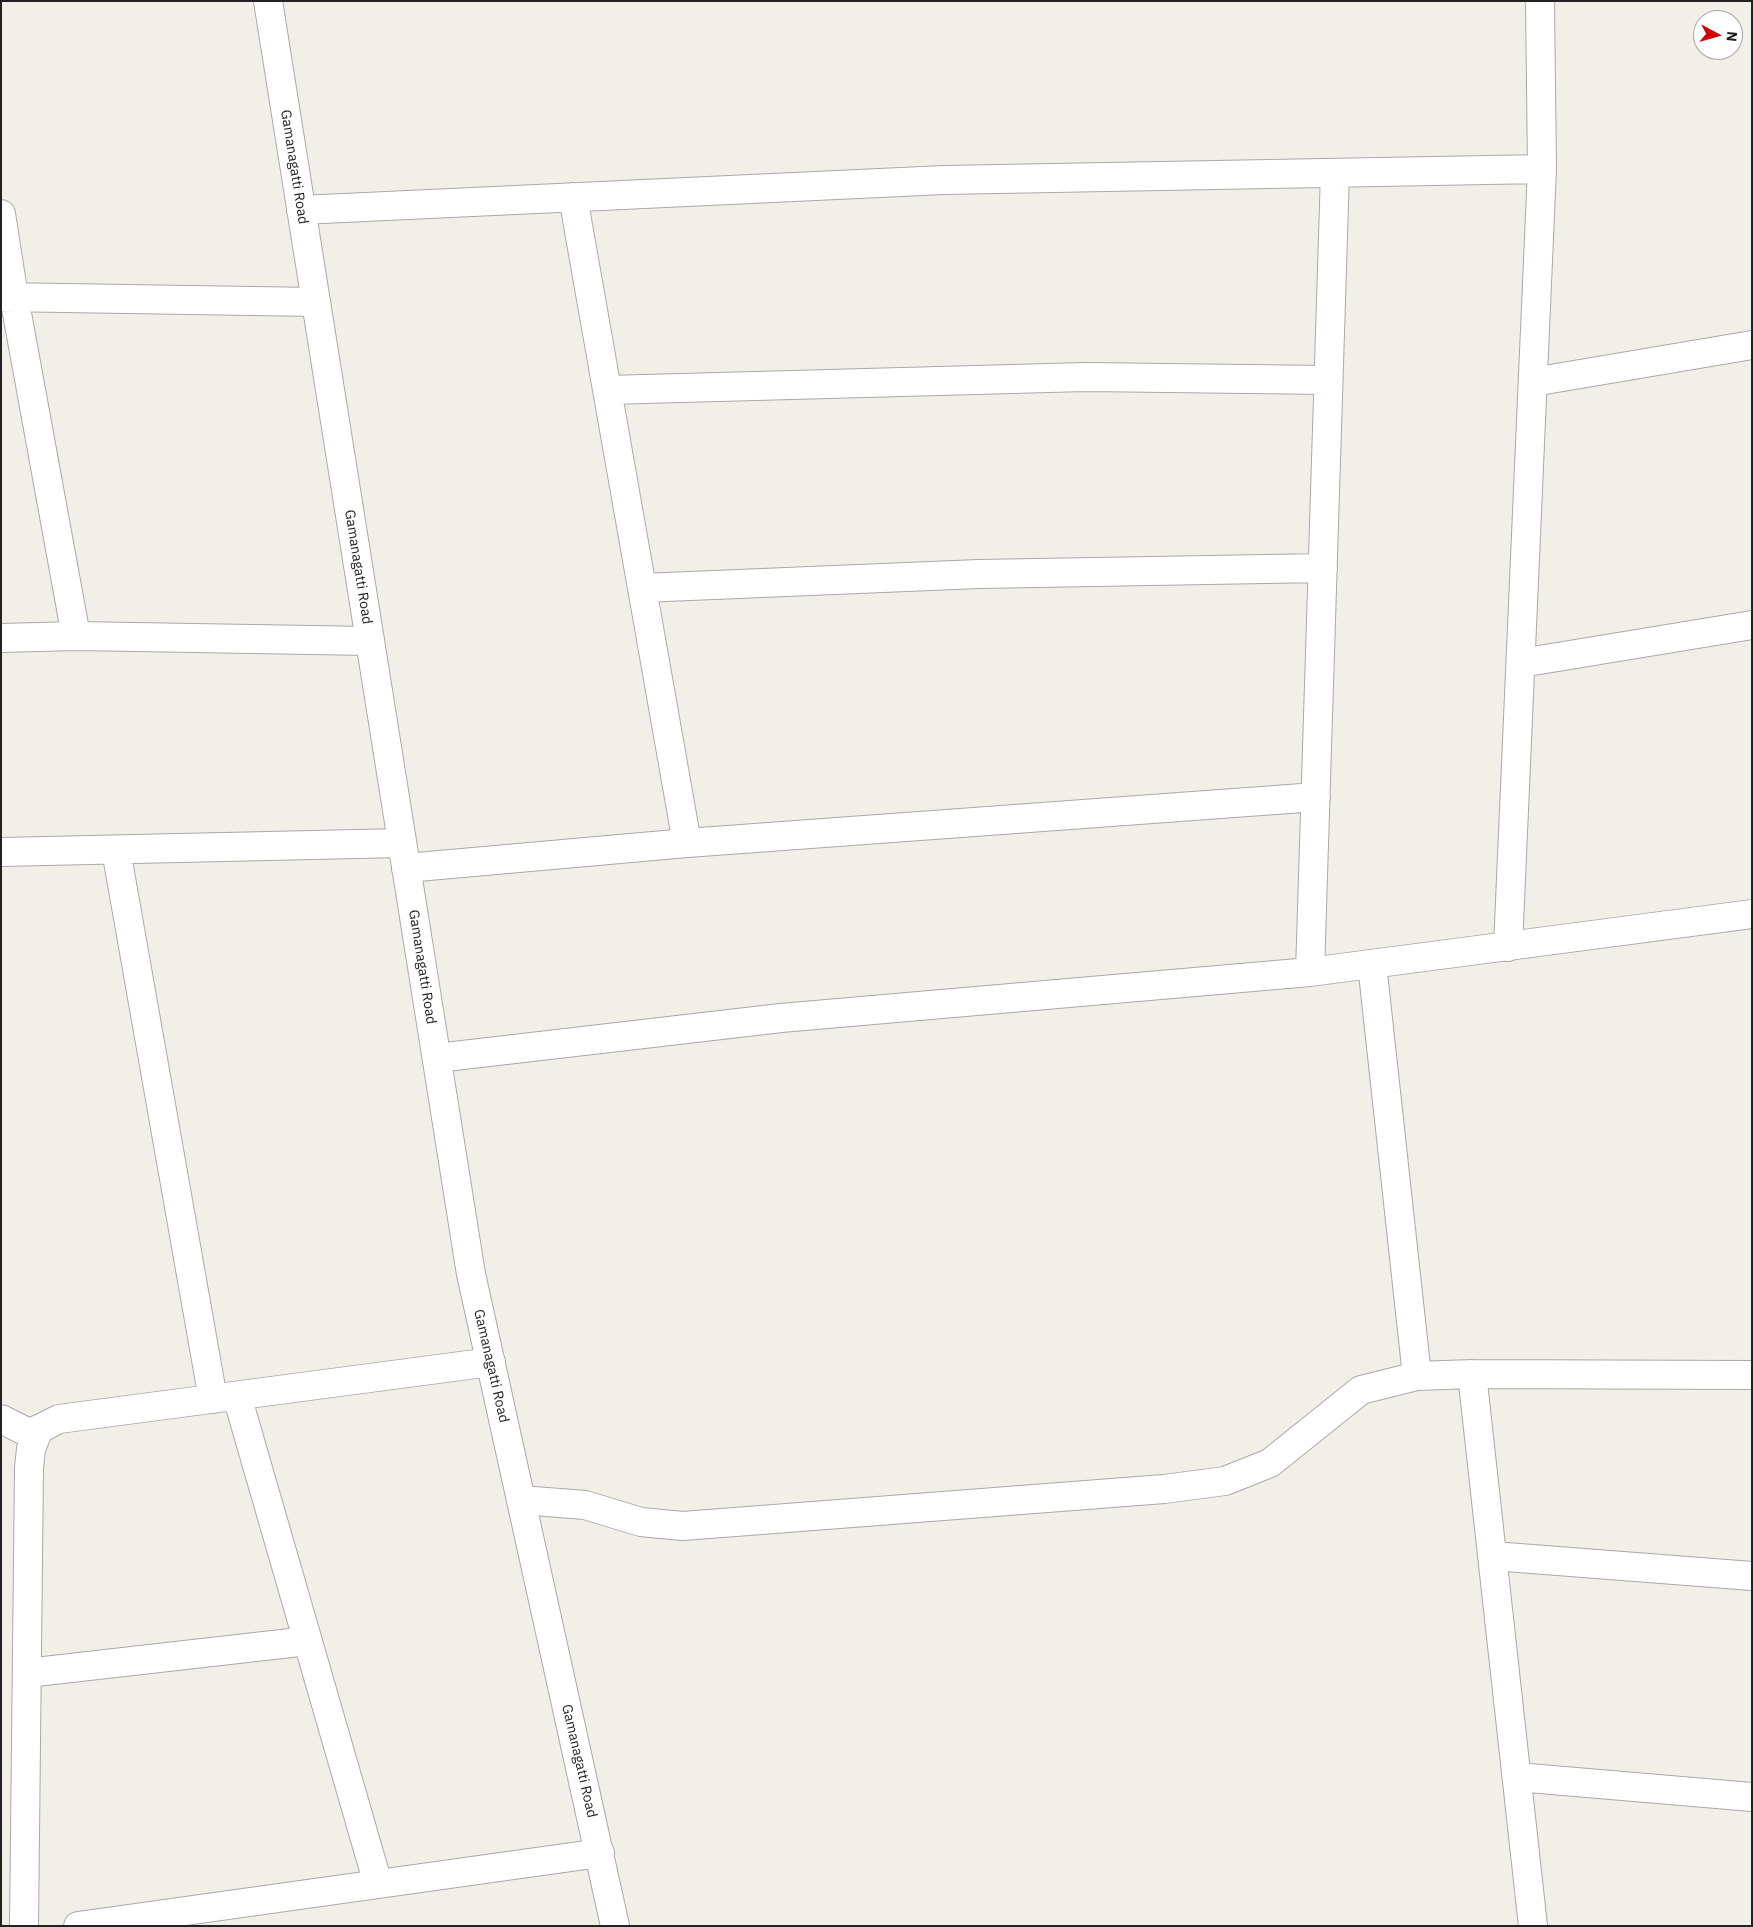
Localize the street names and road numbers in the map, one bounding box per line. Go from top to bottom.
street label: Gamanagatti Road [277,108,311,226]
street label: Gamanagatti Road [341,508,375,626]
street label: Gamanagatti Road [405,908,439,1026]
street label: Gamanagatti Road [470,1308,512,1424]
street label: Gamanagatti Road [558,1703,600,1819]

